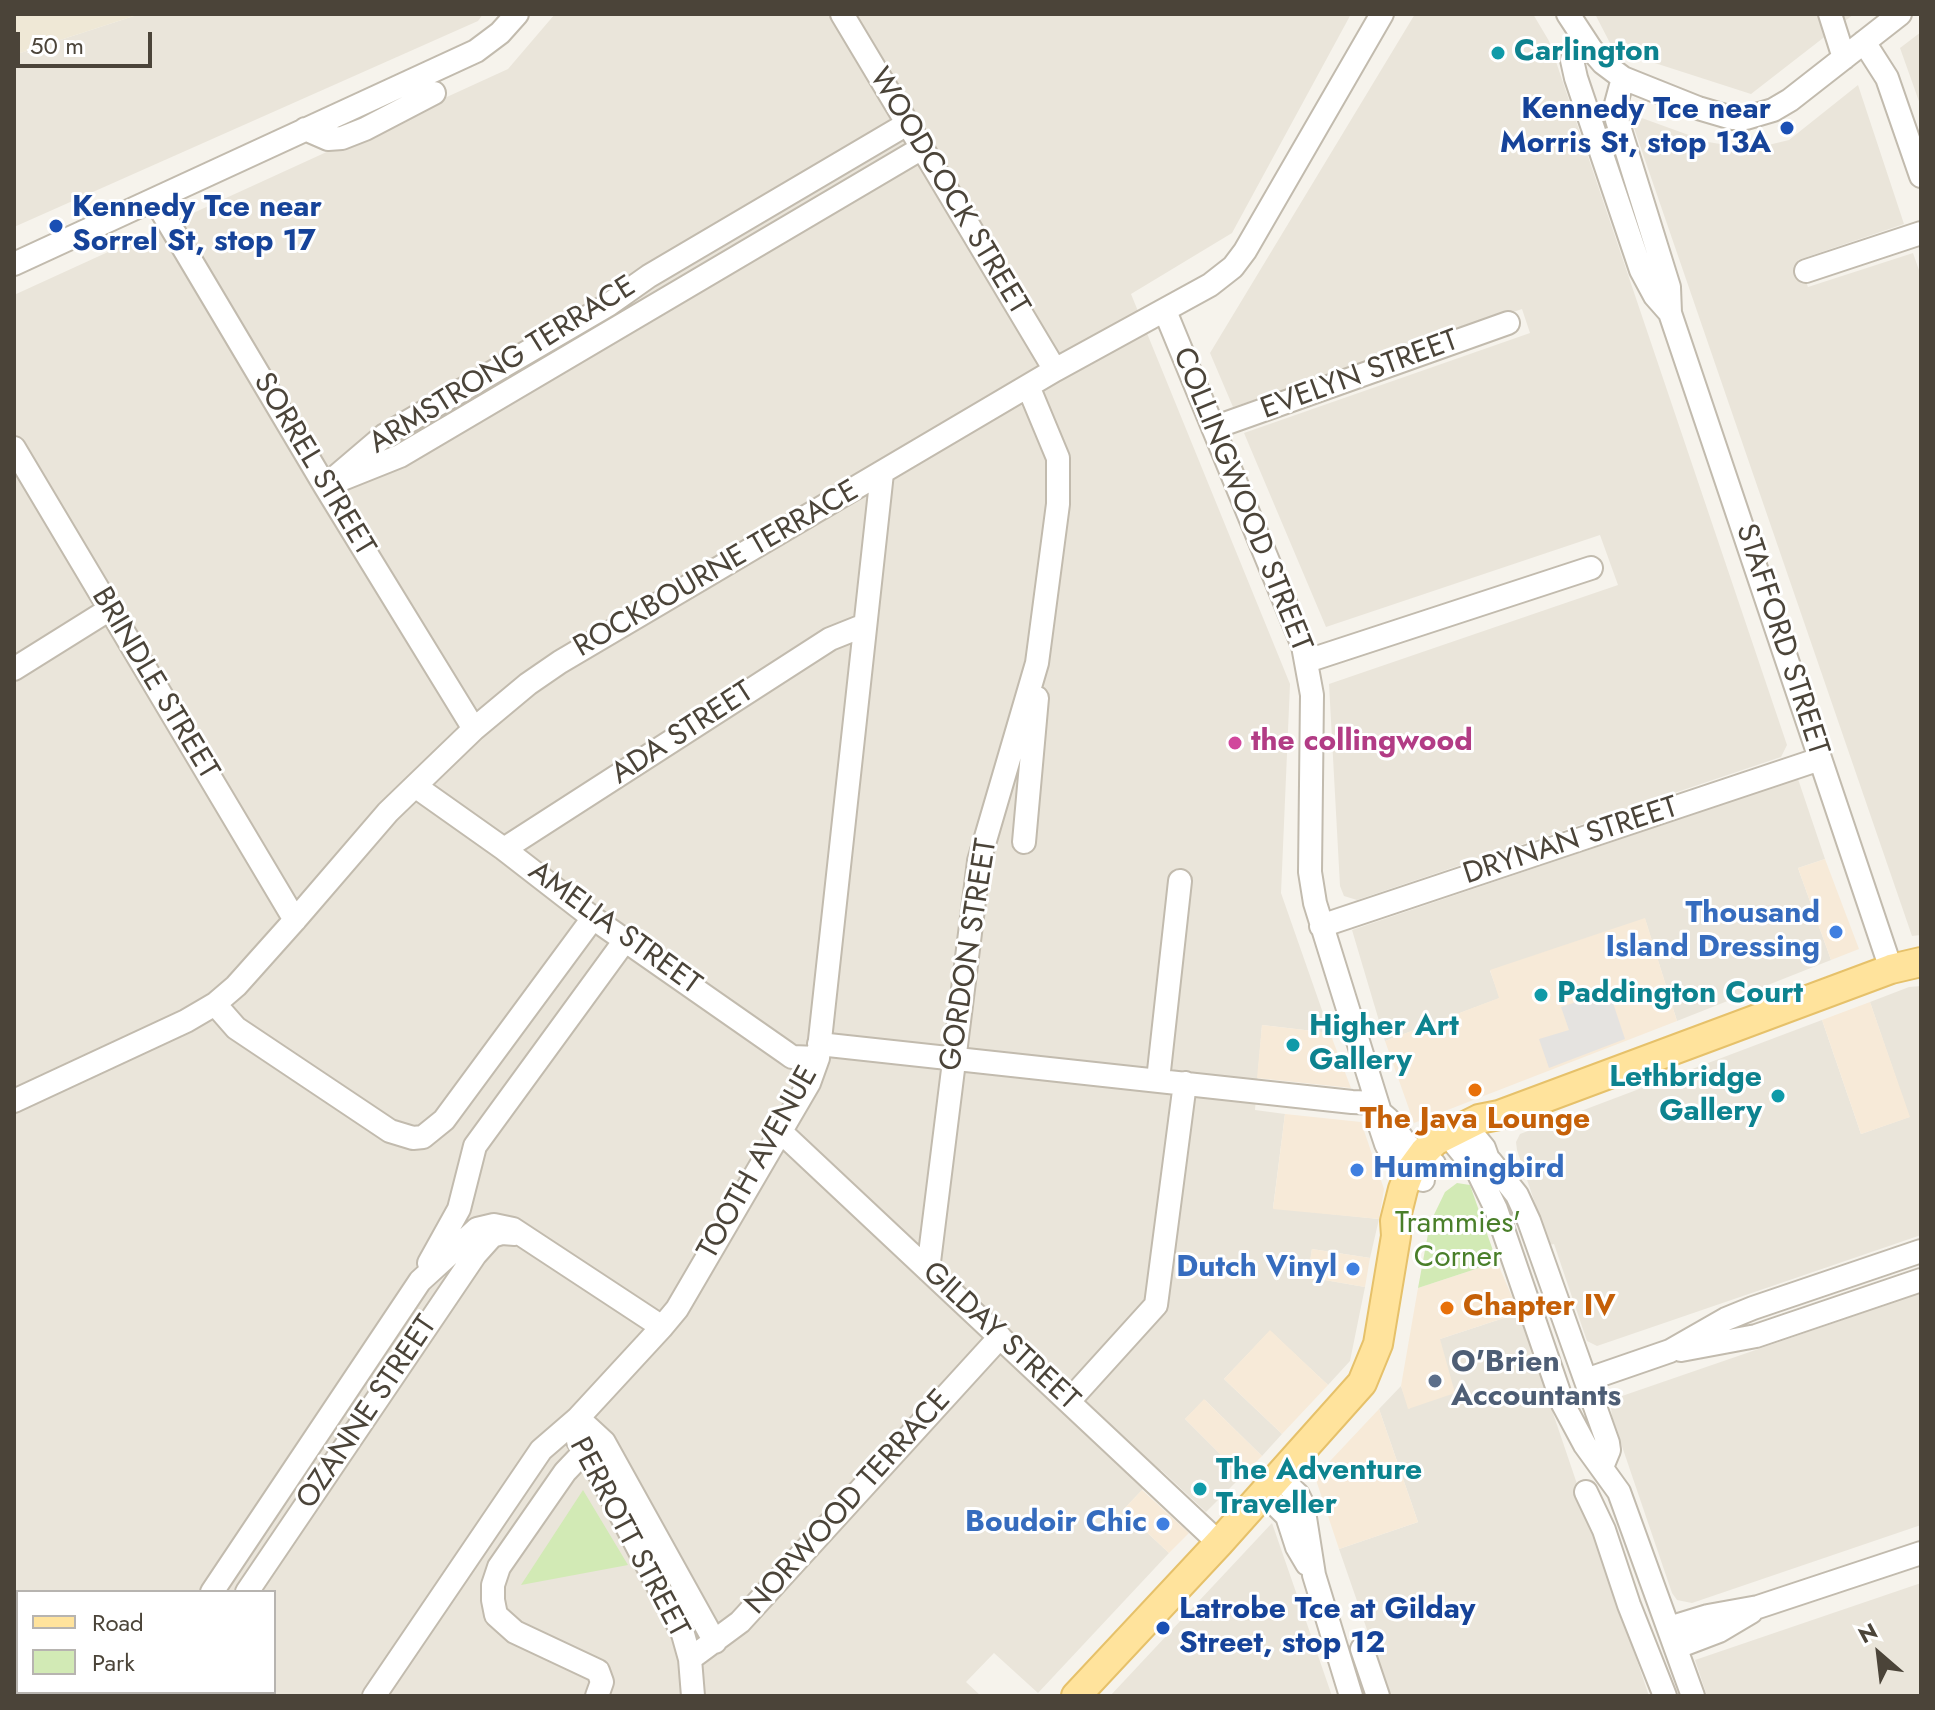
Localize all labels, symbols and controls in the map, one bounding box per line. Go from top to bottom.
scale bar [20,16,156,66]
text: 50 m [30,28,84,63]
place label: Carlington [1514,35,1660,71]
marker: Carlington [1489,44,1507,62]
street label: WOODCOCK STREET [860,62,1036,322]
place label: Kennedy Tce near Morris St, stop 13A [1500,93,1771,164]
marker: Kennedy Tce near Morris St, stop 13A [1778,119,1796,137]
place label: Kennedy Tce near Sorrel St, stop 17 [72,191,322,262]
marker: Kennedy Tce near Sorrel St, stop 17 [47,217,65,235]
street label: ARMSTRONG TERRACE [363,269,643,463]
street label: EVELYN STREET [1256,324,1464,428]
street label: COLLINGWOOD STREET [1164,343,1318,657]
street label: SORREL STREET [244,367,382,563]
street label: ROCKBOURNE TERRACE [568,474,866,666]
street label: STAFFORD STREET [1727,520,1835,760]
street label: BRINDLE STREET [83,581,225,787]
street label: ADA STREET [605,675,761,793]
place label: the collingwood [1251,725,1473,761]
marker: the collingwood [1226,734,1244,752]
street label: DRYNAN STREET [1459,790,1683,894]
street label: GORDON STREET [934,837,1006,1073]
street label: AMELIA STREET [521,854,707,1004]
place label: Thousand Island Dressing [1605,897,1820,968]
marker: Thousand Island Dressing [1827,923,1845,941]
place label: Paddington Court [1557,977,1803,1013]
marker: Paddington Court [1532,986,1550,1004]
place label: Higher Art Gallery [1309,1010,1459,1080]
marker: Higher Art Gallery [1284,1036,1302,1054]
street label: TOOTH AVENUE [691,1060,827,1266]
place label: Lethbridge Gallery [1609,1061,1762,1132]
marker: The Java Lounge [1466,1081,1484,1099]
marker: Lethbridge Gallery [1769,1087,1787,1105]
place label: The Java Lounge [1360,1103,1590,1139]
place label: Hummingbird [1373,1152,1564,1188]
marker: Hummingbird [1348,1161,1366,1179]
park label: Trammies' Corner [1395,1207,1521,1278]
place label: Dutch Vinyl [1176,1251,1337,1287]
street label: GILDAY STREET [914,1255,1086,1419]
marker: Dutch Vinyl [1344,1260,1362,1278]
place label: Chapter IV [1463,1290,1615,1326]
marker: Chapter IV [1438,1299,1456,1317]
street label: OZANNE STREET [290,1310,446,1516]
place label: O'Brien Accountants [1451,1346,1621,1416]
marker: O'Brien Accountants [1426,1372,1444,1390]
street label: NORWOOD TERRACE [739,1383,959,1623]
street label: PERROTT STREET [560,1432,696,1644]
place label: The Adventure Traveller [1216,1454,1422,1524]
marker: The Adventure Traveller [1191,1480,1209,1498]
place label: Boudoir Chic [965,1506,1147,1542]
marker: Boudoir Chic [1154,1515,1172,1533]
legend [16,1590,276,1694]
place label: Latrobe Tce at Gilday Street, stop 12 [1179,1593,1475,1664]
text: Road [92,1605,144,1640]
north arrow [1839,1614,1919,1694]
text: N [1853,1615,1883,1651]
marker: Latrobe Tce at Gilday Street, stop 12 [1154,1619,1172,1637]
text: Park [92,1645,135,1680]

